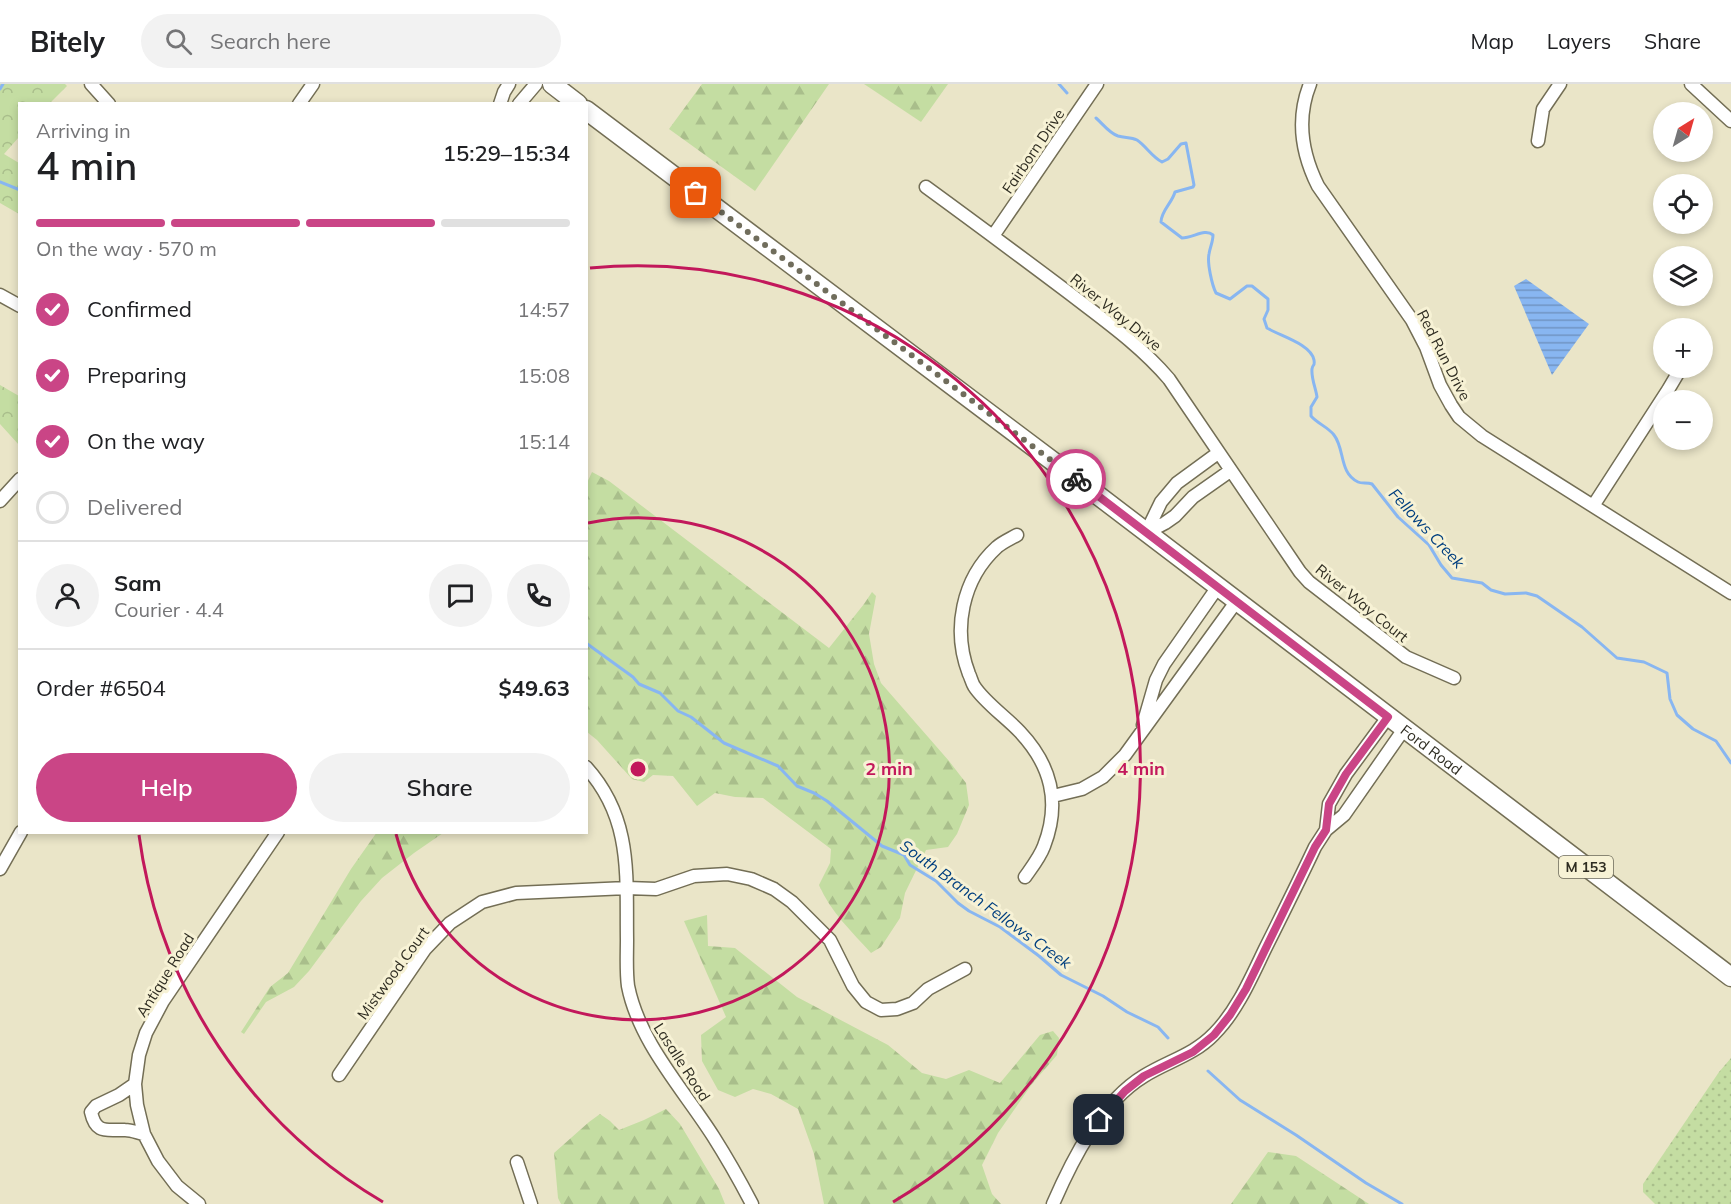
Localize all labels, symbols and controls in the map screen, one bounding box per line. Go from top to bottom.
search box [141,14,561,68]
text: Bitely [30,24,105,59]
icon: search [162,25,195,58]
text: Search here [210,27,331,55]
text: Map [1471,28,1514,54]
text: Layers [1547,28,1611,54]
text: Share [1644,28,1701,54]
north arrow [1653,102,1713,162]
map controls [1653,102,1713,450]
street label: Fairborn Drive [998,105,1068,197]
text: Arriving in [36,118,131,143]
text: 15:29–15:34 [443,139,570,167]
text: 4 min [36,141,137,190]
pin [670,167,721,218]
button: locate [1653,174,1713,234]
icon: bag [679,176,712,209]
text: On the way · 570 m [36,236,217,261]
button: layers [1653,246,1713,306]
street label: River Way Drive [1066,269,1166,355]
icon: check [36,293,69,326]
text: Confirmed [87,295,192,323]
text: 14:57 [517,297,570,322]
street label: Red Run Drive [1413,306,1475,404]
button: + [1653,318,1713,378]
icon: check [36,359,69,392]
text: Preparing [87,361,187,389]
text: 15:08 [517,363,570,388]
button: − [1653,390,1713,450]
icon: check [36,425,69,458]
text: On the way [87,427,205,455]
text: 15:14 [517,429,570,454]
courier [1046,449,1106,509]
icon: bike [1060,463,1093,496]
water label: Fellows Creek [1385,484,1470,573]
text: Delivered [87,493,182,521]
street label: River Way Court [1312,560,1412,646]
button: person [36,564,99,627]
button: chat [429,564,492,627]
button: phone [507,564,570,627]
text: Sam [114,569,162,597]
text: Courier · 4.4 [114,597,224,622]
text: Order #6504 [36,674,166,702]
text: $49.63 [499,674,570,702]
street label: Ford Road [1397,720,1466,779]
button: Help [36,753,297,822]
button: Share [309,753,570,822]
text: 2 min [865,757,913,780]
text: 4 min [1117,757,1165,780]
centre of rings [628,759,648,779]
water label: South Branch Fellows Creek [896,835,1076,973]
road number: M 153 [1559,856,1613,878]
street label: Mistwood Court [353,923,433,1023]
street label: Antique Road [132,930,198,1020]
street label: Lasalle Road [650,1019,714,1105]
pin [1073,1094,1124,1145]
icon: home [1082,1103,1115,1136]

